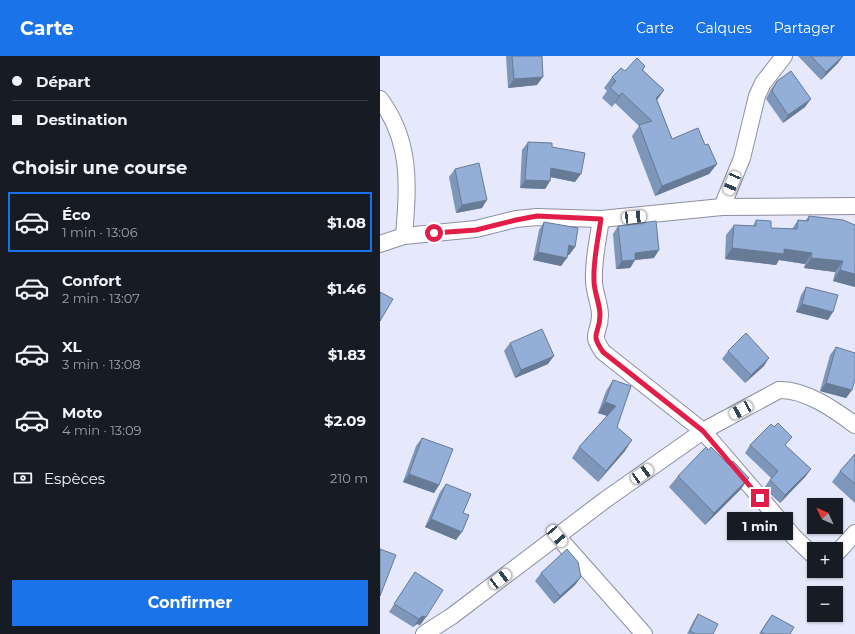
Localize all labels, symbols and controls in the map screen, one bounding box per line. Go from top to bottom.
text: Carte [20,17,74,40]
text: Carte [636,19,674,37]
text: Calques [696,19,752,37]
text: Partager [774,19,835,37]
text: Départ [36,72,91,91]
text: Destination [36,110,128,129]
text: Choisir une course [12,157,187,179]
car [722,170,742,196]
icon: car [14,204,50,240]
text: Éco [62,205,91,224]
car [622,210,646,224]
text: $1.08 [327,213,366,232]
text: 1 min · 13:06 [62,224,138,240]
route start [425,224,443,242]
icon: car [14,270,50,306]
text: Confort [62,271,122,290]
text: $1.46 [327,279,366,298]
text: 2 min · 13:07 [62,290,140,306]
icon: car [14,336,50,372]
text: XL [62,337,81,356]
text: $1.83 [328,345,366,364]
text: 3 min · 13:08 [62,356,141,372]
car [728,399,754,421]
icon: car [14,402,50,438]
text: Moto [62,403,102,422]
text: $2.09 [324,411,366,430]
text: 4 min · 13:09 [62,422,141,438]
car [629,462,655,486]
icon: cash [12,467,34,489]
text: Espèces [44,469,105,488]
text: 210 m [330,470,368,486]
route end [751,489,769,507]
north arrow [807,498,843,534]
map controls [807,498,843,622]
callout: 1 min [727,512,793,540]
text: 1 min [742,518,778,534]
car [545,523,569,549]
button: + [807,542,843,578]
car [487,567,513,591]
button: Confirmer [12,580,368,626]
button: − [807,586,843,622]

